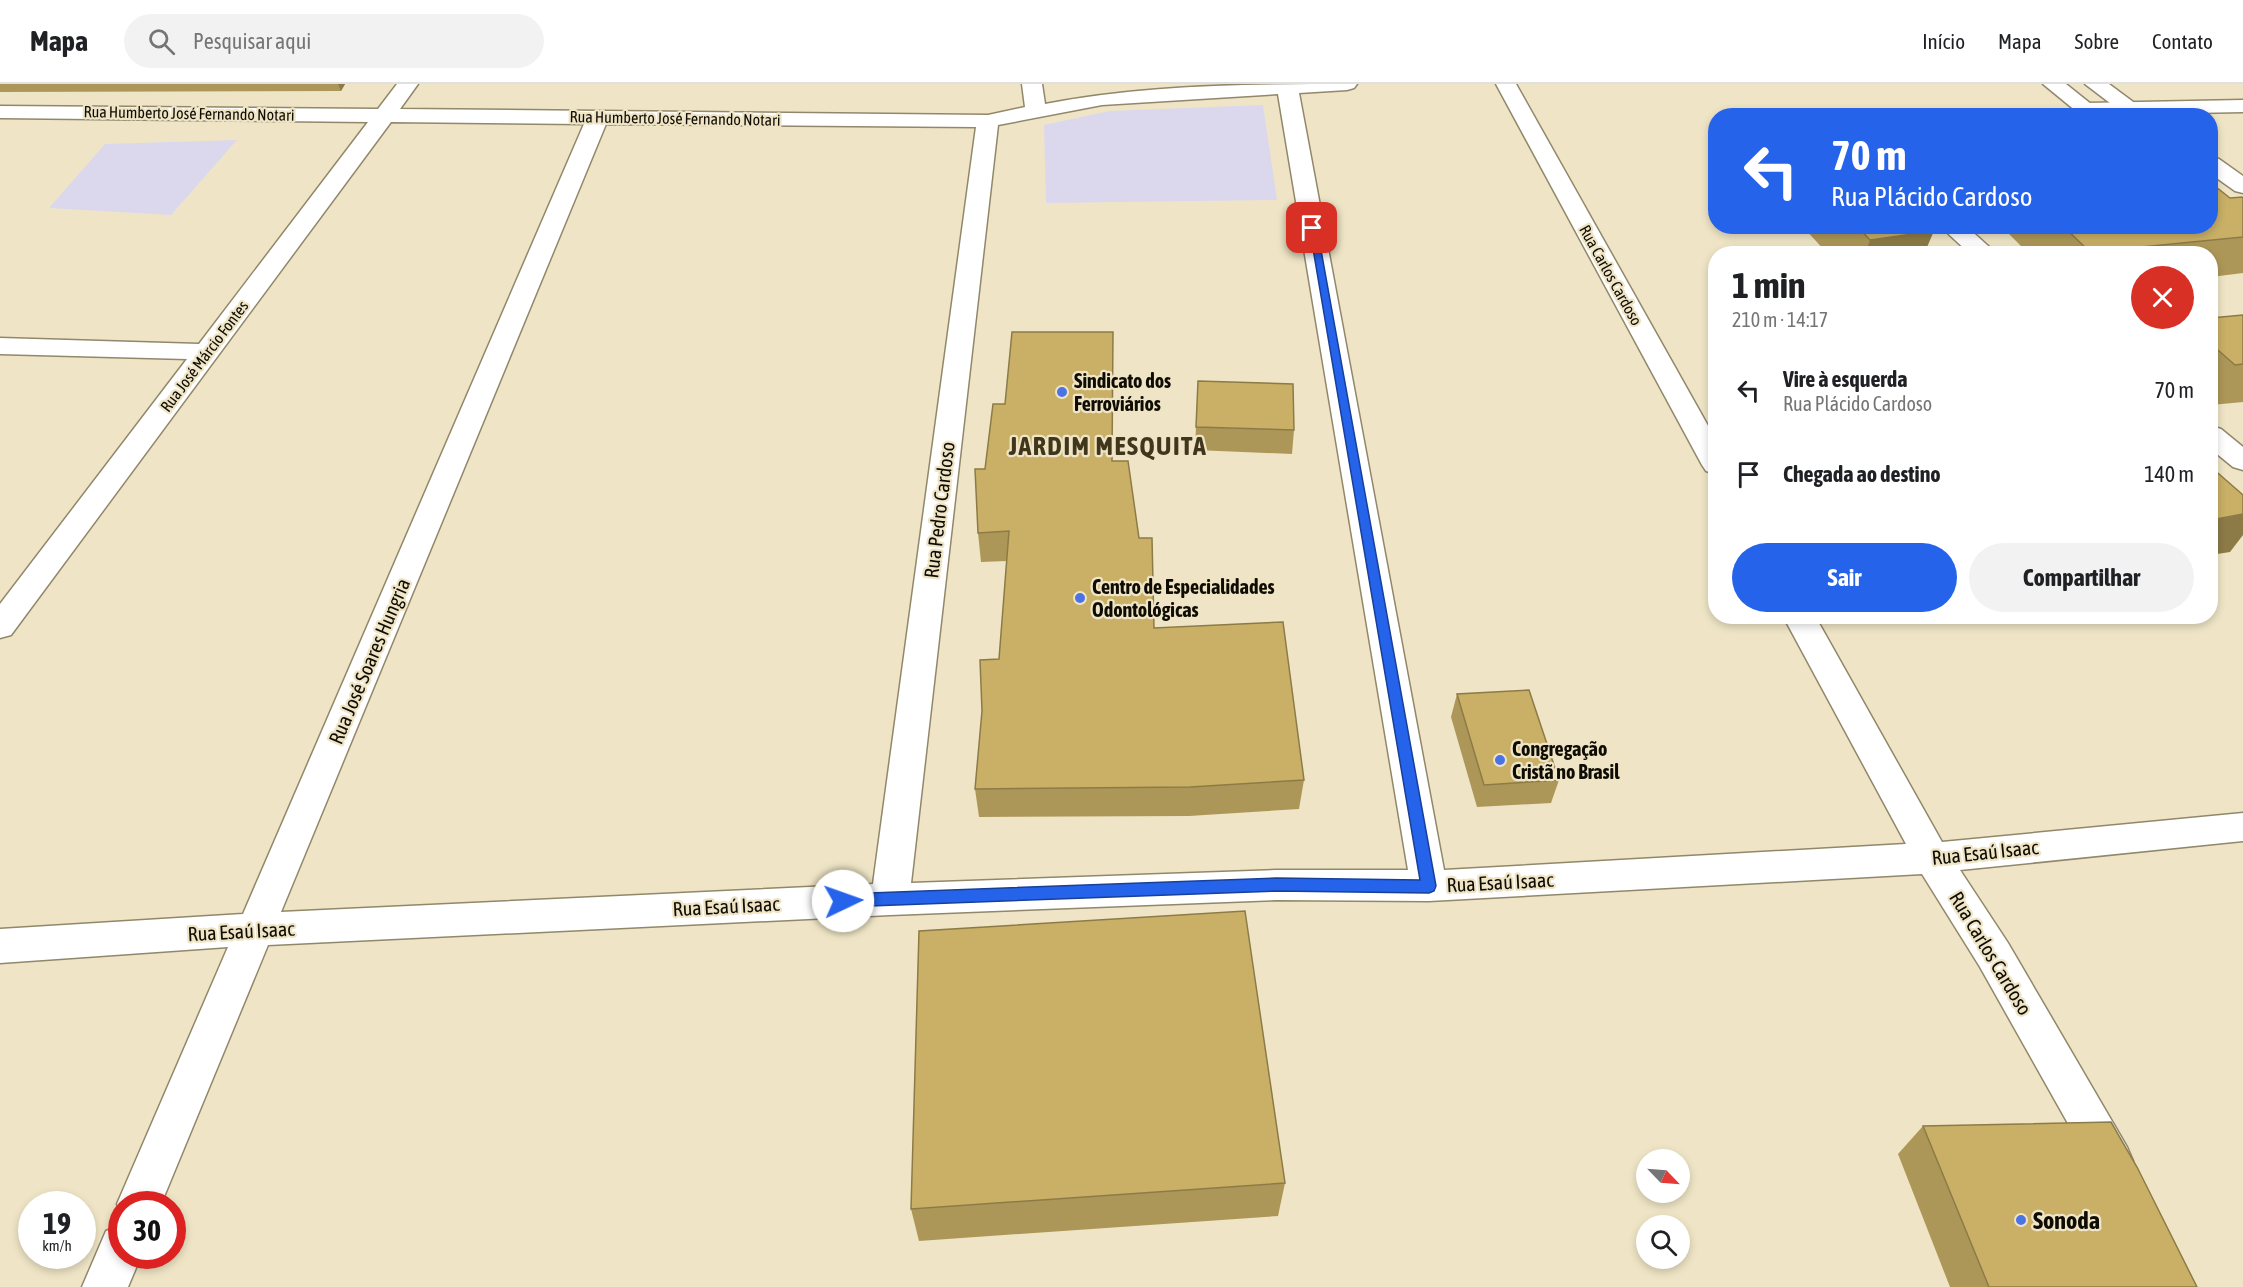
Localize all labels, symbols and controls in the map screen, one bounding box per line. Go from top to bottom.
search box [124,14,544,68]
text: Mapa [30,25,88,57]
icon: search [145,25,178,58]
text: Pesquisar aqui [193,28,311,54]
text: Início [1922,29,1965,53]
text: Mapa [1998,29,2042,53]
text: Sobre [2075,29,2119,53]
text: Contato [2152,29,2213,53]
street label: Rua Humberto José Fernando Notari [83,102,295,124]
street label: Rua Humberto José Fernando Notari [569,107,781,129]
text: 70 m [1831,131,1906,179]
icon: left [1732,132,1810,210]
text: Rua Plácido Cardoso [1831,181,2033,212]
pin [1286,202,1337,253]
icon: arrive [1295,211,1328,244]
street label: Rua Carlos Cardoso [1576,222,1646,328]
text: 1 min [1732,264,1806,306]
button: close [2131,266,2194,329]
street label: Rua José Márcio Fontes [156,297,252,415]
text: 210 m · 14:17 [1732,308,1828,331]
text: Vire à esquerda [1783,366,1908,392]
place label: Sindicato dos Ferroviários [1074,369,1171,415]
icon: left [1732,374,1765,407]
text: 70 m [2154,377,2194,403]
marker: Sindicato dos Ferroviários [1055,385,1069,399]
text: Rua Plácido Cardoso [1783,392,1932,415]
district label: JARDIM MESQUITA [1008,431,1207,461]
street label: Rua Pedro Cardoso [919,440,959,580]
icon: arrive [1732,458,1765,491]
text: Chegada ao destino [1783,461,1941,487]
text: 140 m [2144,461,2194,487]
button: Sair [1732,543,1957,612]
button: Compartilhar [1969,543,2194,612]
street label: Rua José Soares Hungria [324,575,414,747]
place label: Centro de Especialidades Odontológicas [1092,575,1275,621]
marker: Centro de Especialidades Odontológicas [1073,591,1087,605]
place label: Congregação Cristã no Brasil [1512,737,1620,783]
marker: Congregação Cristã no Brasil [1493,753,1507,767]
street label: Rua Esaú Isaac [1931,835,2040,869]
street label: Rua Esaú Isaac [1446,868,1555,896]
position arrow [811,869,875,933]
street label: Rua Carlos Cardoso [1945,887,2037,1019]
street label: Rua Esaú Isaac [672,892,781,920]
street label: Rua Esaú Isaac [187,917,296,945]
north arrow [1636,1149,1690,1203]
map controls [1636,1149,1690,1269]
speed limit sign: 30 [108,1191,186,1269]
text: 19 [43,1206,71,1240]
place label: Sonoda [2033,1207,2100,1234]
marker: Sonoda [2014,1213,2028,1227]
button: search [1636,1215,1690,1269]
text: km/h [42,1237,72,1254]

